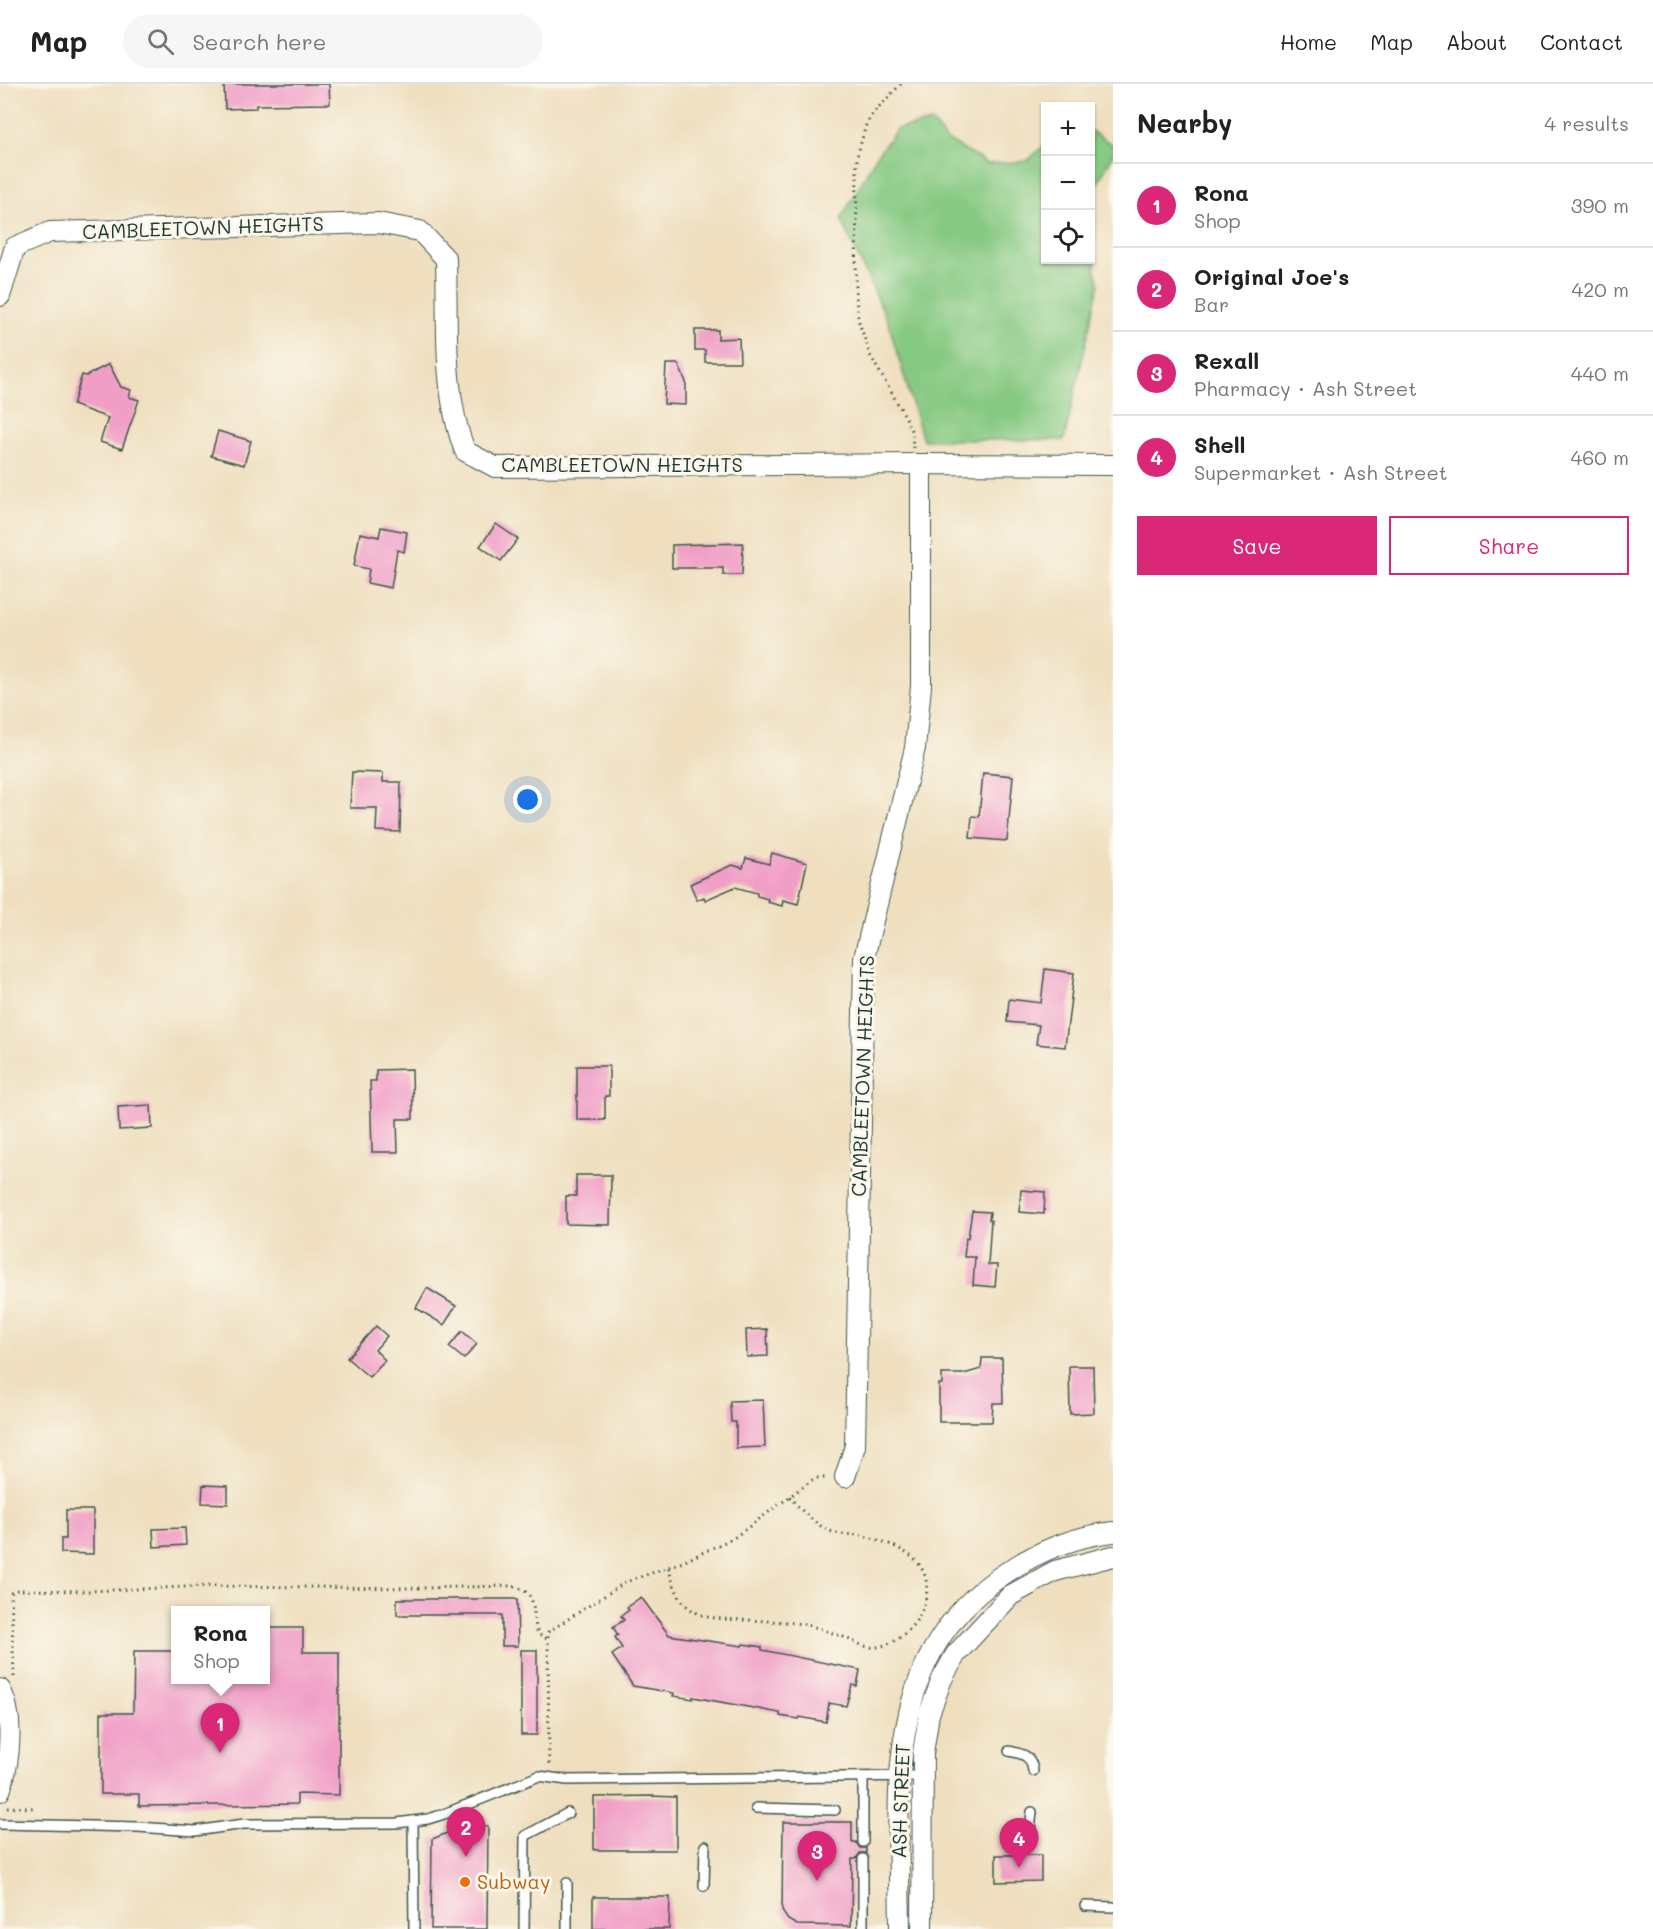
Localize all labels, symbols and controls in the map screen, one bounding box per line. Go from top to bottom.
search box [123,14,543,68]
text: Map [30,23,87,59]
icon: search [144,25,177,58]
text: Search here [192,27,326,56]
text: Home [1280,28,1337,55]
text: Map [1370,28,1413,55]
text: About [1446,28,1507,55]
text: Contact [1540,28,1623,55]
map controls [1041,102,1095,264]
button: + [1041,102,1095,156]
text: Nearby [1137,106,1232,140]
text: 4 results [1544,110,1629,136]
button: − [1041,156,1095,210]
text: Rona [1194,178,1249,207]
text: 1 [1152,192,1161,218]
text: 390 m [1571,192,1629,218]
text: Shop [1194,207,1241,233]
street label: CAMBLEETOWN HEIGHTS [82,210,324,244]
button: locate [1041,210,1095,264]
text: Original Joe's [1194,262,1349,291]
text: 2 [1151,276,1162,302]
text: 420 m [1571,276,1629,302]
text: Bar [1194,291,1229,317]
text: Rexall [1194,346,1259,375]
text: 3 [1151,360,1163,386]
text: 440 m [1571,360,1629,386]
text: Pharmacy · Ash Street [1194,375,1417,401]
text: Shell [1194,430,1246,459]
text: 4 [1150,444,1163,470]
text: 460 m [1571,444,1629,470]
street label: CAMBLEETOWN HEIGHTS [501,451,743,477]
text: Supermarket · Ash Street [1194,459,1448,485]
button: Save [1137,516,1377,575]
button: Share [1389,516,1629,575]
your location [513,785,542,814]
street label: CAMBLEETOWN HEIGHTS [845,955,879,1197]
popup [171,1606,270,1684]
text: Rona [193,1618,248,1647]
text: Shop [193,1647,240,1673]
pin: 1 [200,1704,240,1753]
street label: ASH STREET [885,1743,915,1859]
pin: 2 [446,1808,486,1857]
pin: 4 [1000,1818,1038,1868]
pin: 3 [798,1832,836,1881]
place label: Subway [477,1868,550,1894]
marker: Subway [458,1875,472,1889]

